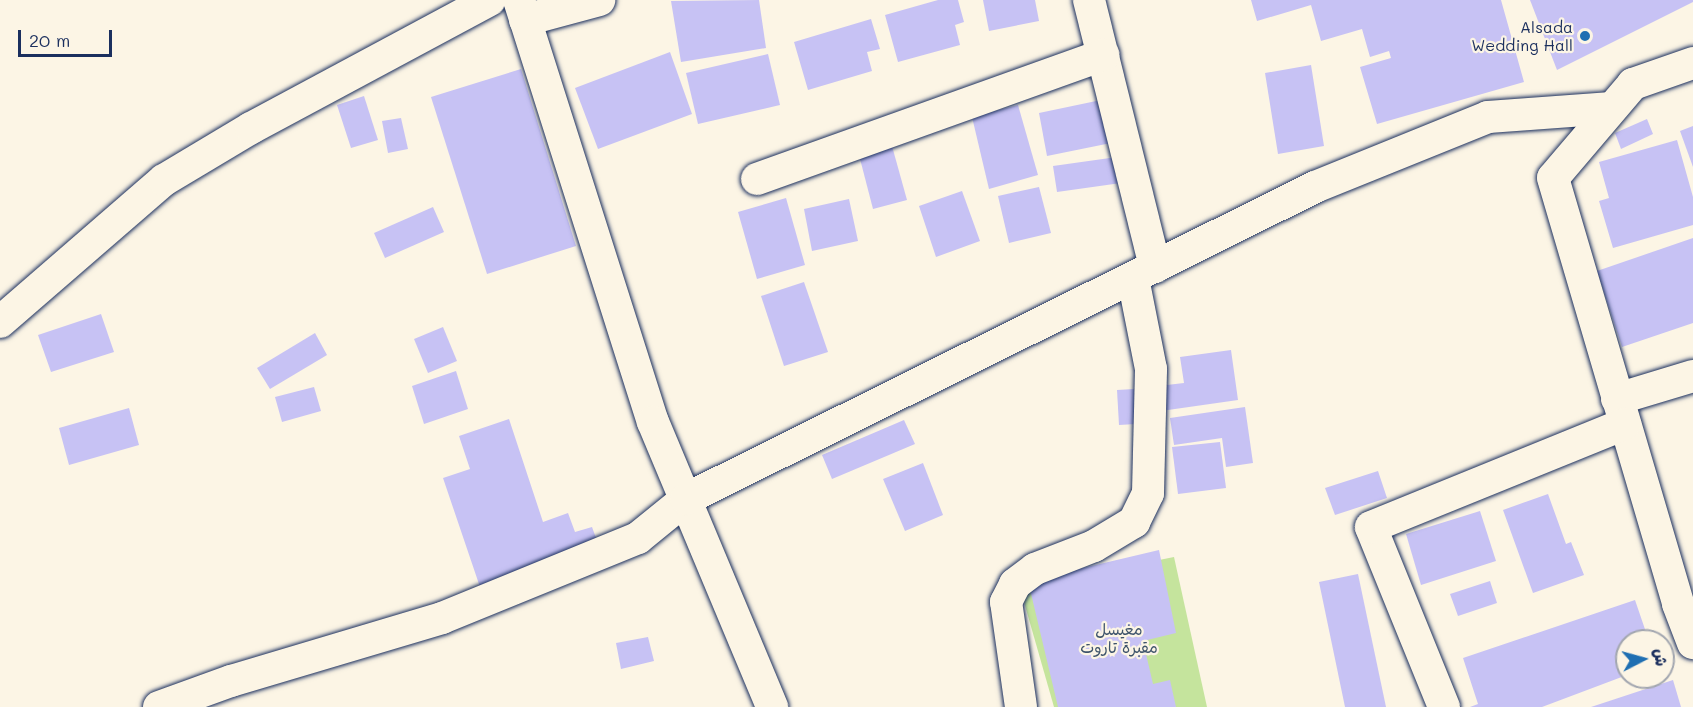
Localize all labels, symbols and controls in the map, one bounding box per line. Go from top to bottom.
place label: Alsada Wedding Hall [1471,17,1573,55]
scale bar [21,18,116,56]
text: 20 m [29,28,70,52]
marker: Alsada Wedding Hall [1578,29,1592,43]
park label: مغيسل مقبرة تاروت [1080,619,1158,657]
north arrow [1615,629,1675,689]
text: ش [1650,647,1673,667]

